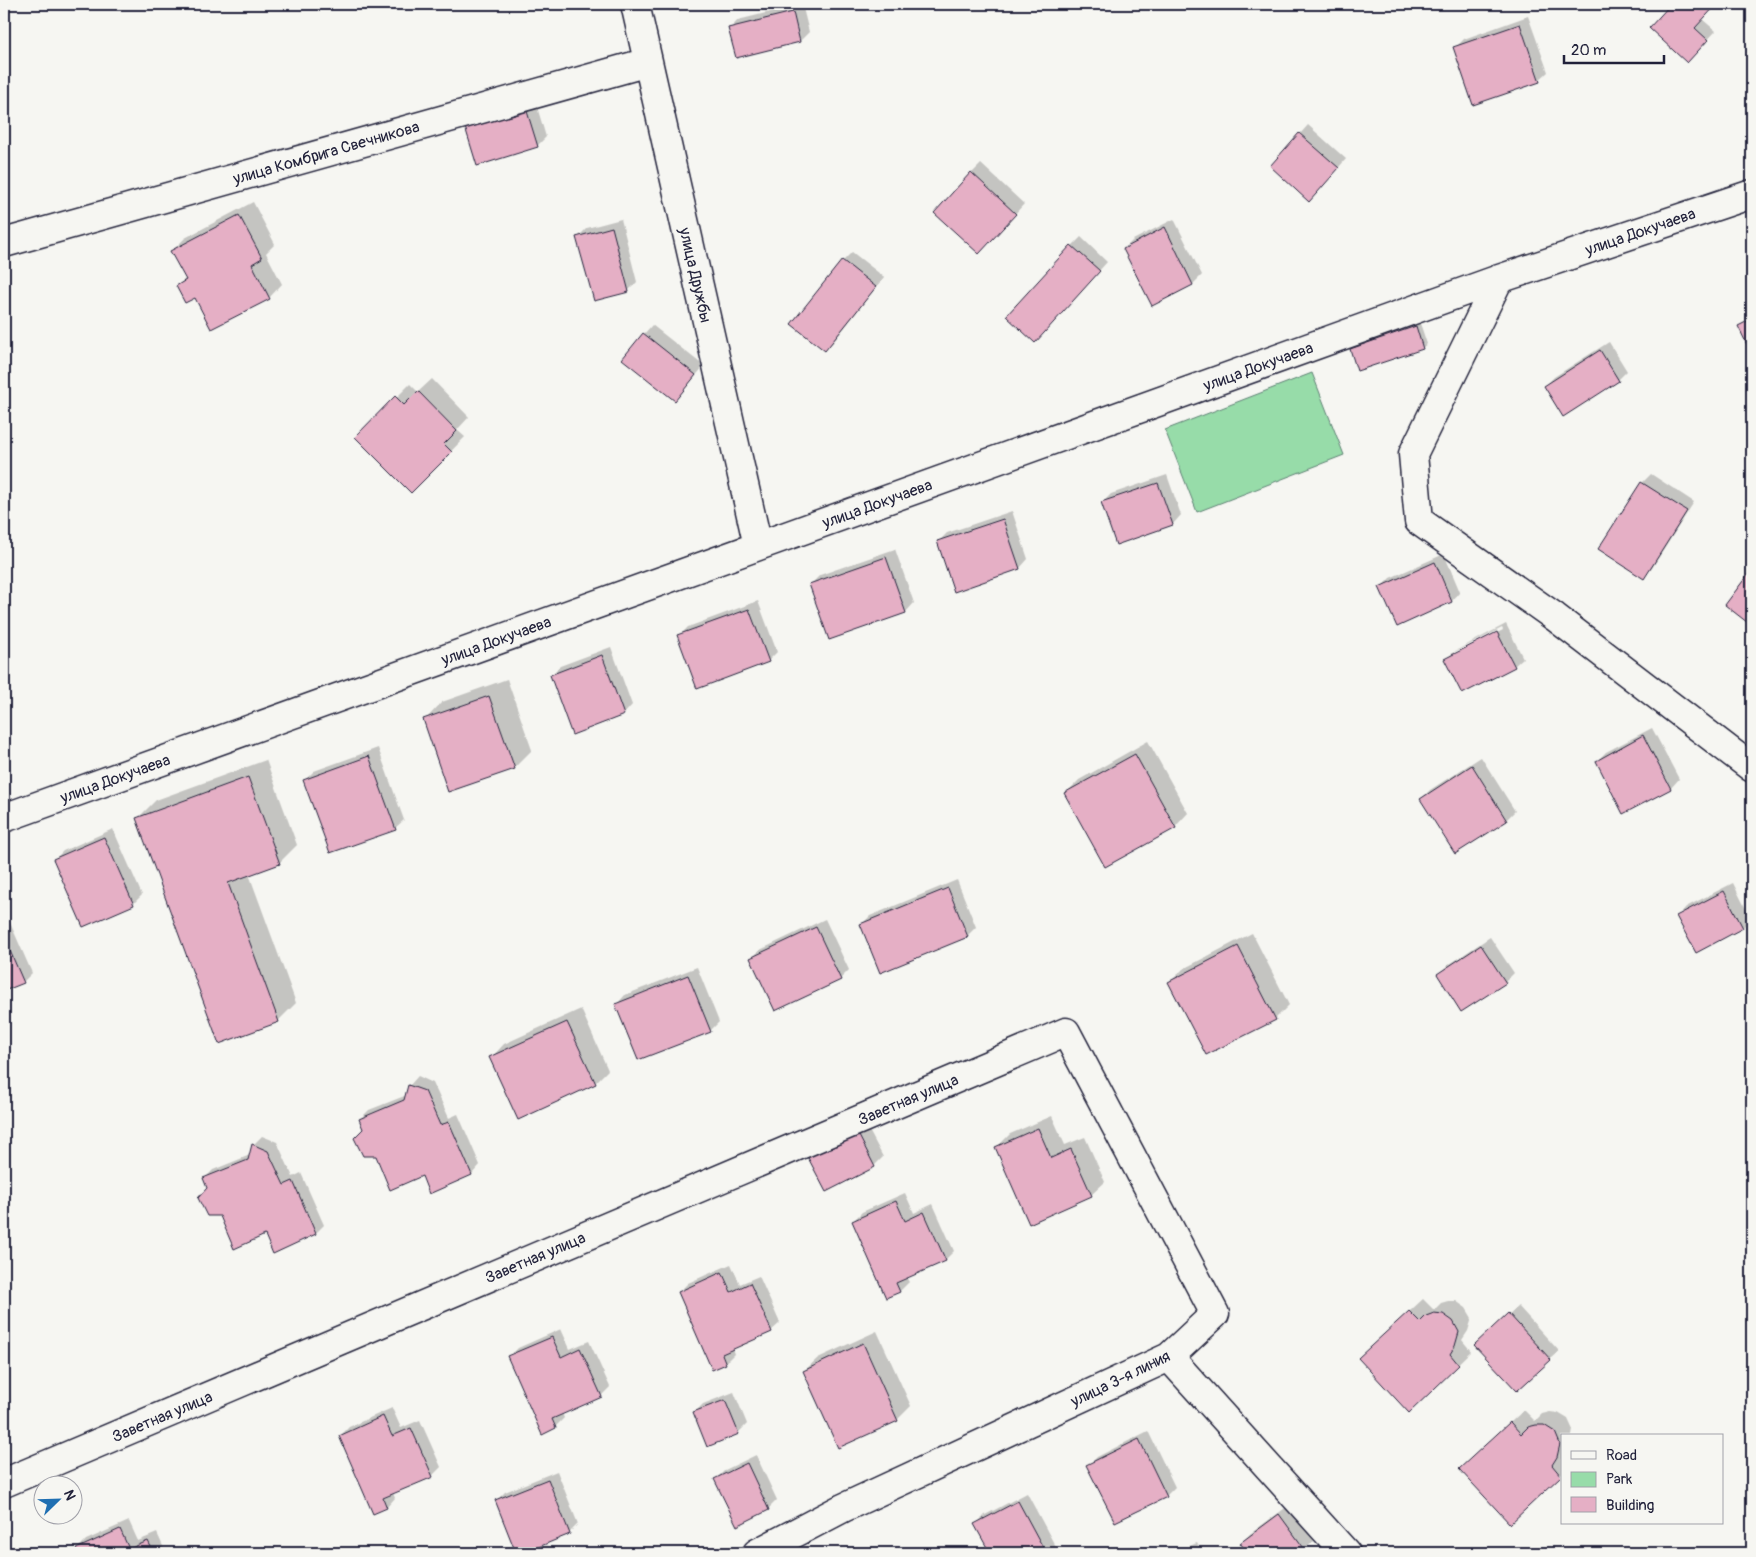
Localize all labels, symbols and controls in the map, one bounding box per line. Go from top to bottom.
scale bar [1564,32,1664,64]
text: 20 m [1571,41,1606,60]
street label: улица Комбрига Свечникова [230,117,422,189]
street label: улица Докучаева [1582,204,1698,260]
street label: улица Дружбы [674,225,716,325]
street label: улица Докучаева [1200,338,1316,396]
street label: улица Докучаева [819,475,935,533]
street label: улица Докучаева [438,612,554,670]
street label: улица Докучаева [57,750,173,808]
street label: Заветная улица [855,1070,962,1130]
street label: Заветная улица [482,1228,589,1288]
street label: улица 3-я линия [1067,1346,1173,1412]
street label: Заветная улица [109,1387,216,1447]
legend [1561,1434,1724,1524]
text: Road [1606,1446,1637,1465]
text: Park [1606,1470,1633,1489]
north arrow [32,1474,82,1524]
text: N [60,1487,79,1503]
text: Building [1606,1496,1654,1515]

